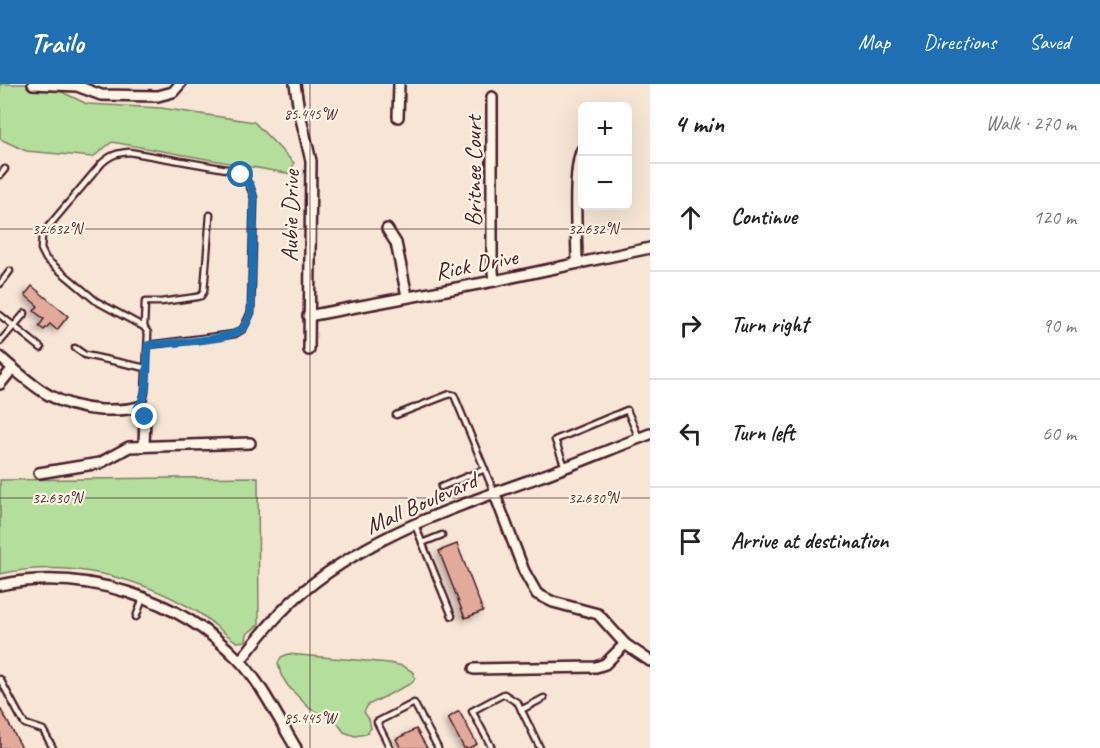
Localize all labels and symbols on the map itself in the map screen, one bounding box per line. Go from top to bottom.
text: 85.445°W [284,105,339,124]
street label: Britnee Court [458,113,488,227]
route start [227,161,253,187]
street label: Aubie Drive [274,168,306,262]
text: 32.632°N [32,220,85,239]
text: 32.632°N [568,220,621,239]
street label: Rick Drive [432,241,522,287]
route end [131,403,157,429]
street label: Mall Boulevard [361,464,485,541]
text: 32.630°N [32,489,85,508]
text: 32.630°N [568,489,621,508]
text: 85.445°W [284,709,339,728]

